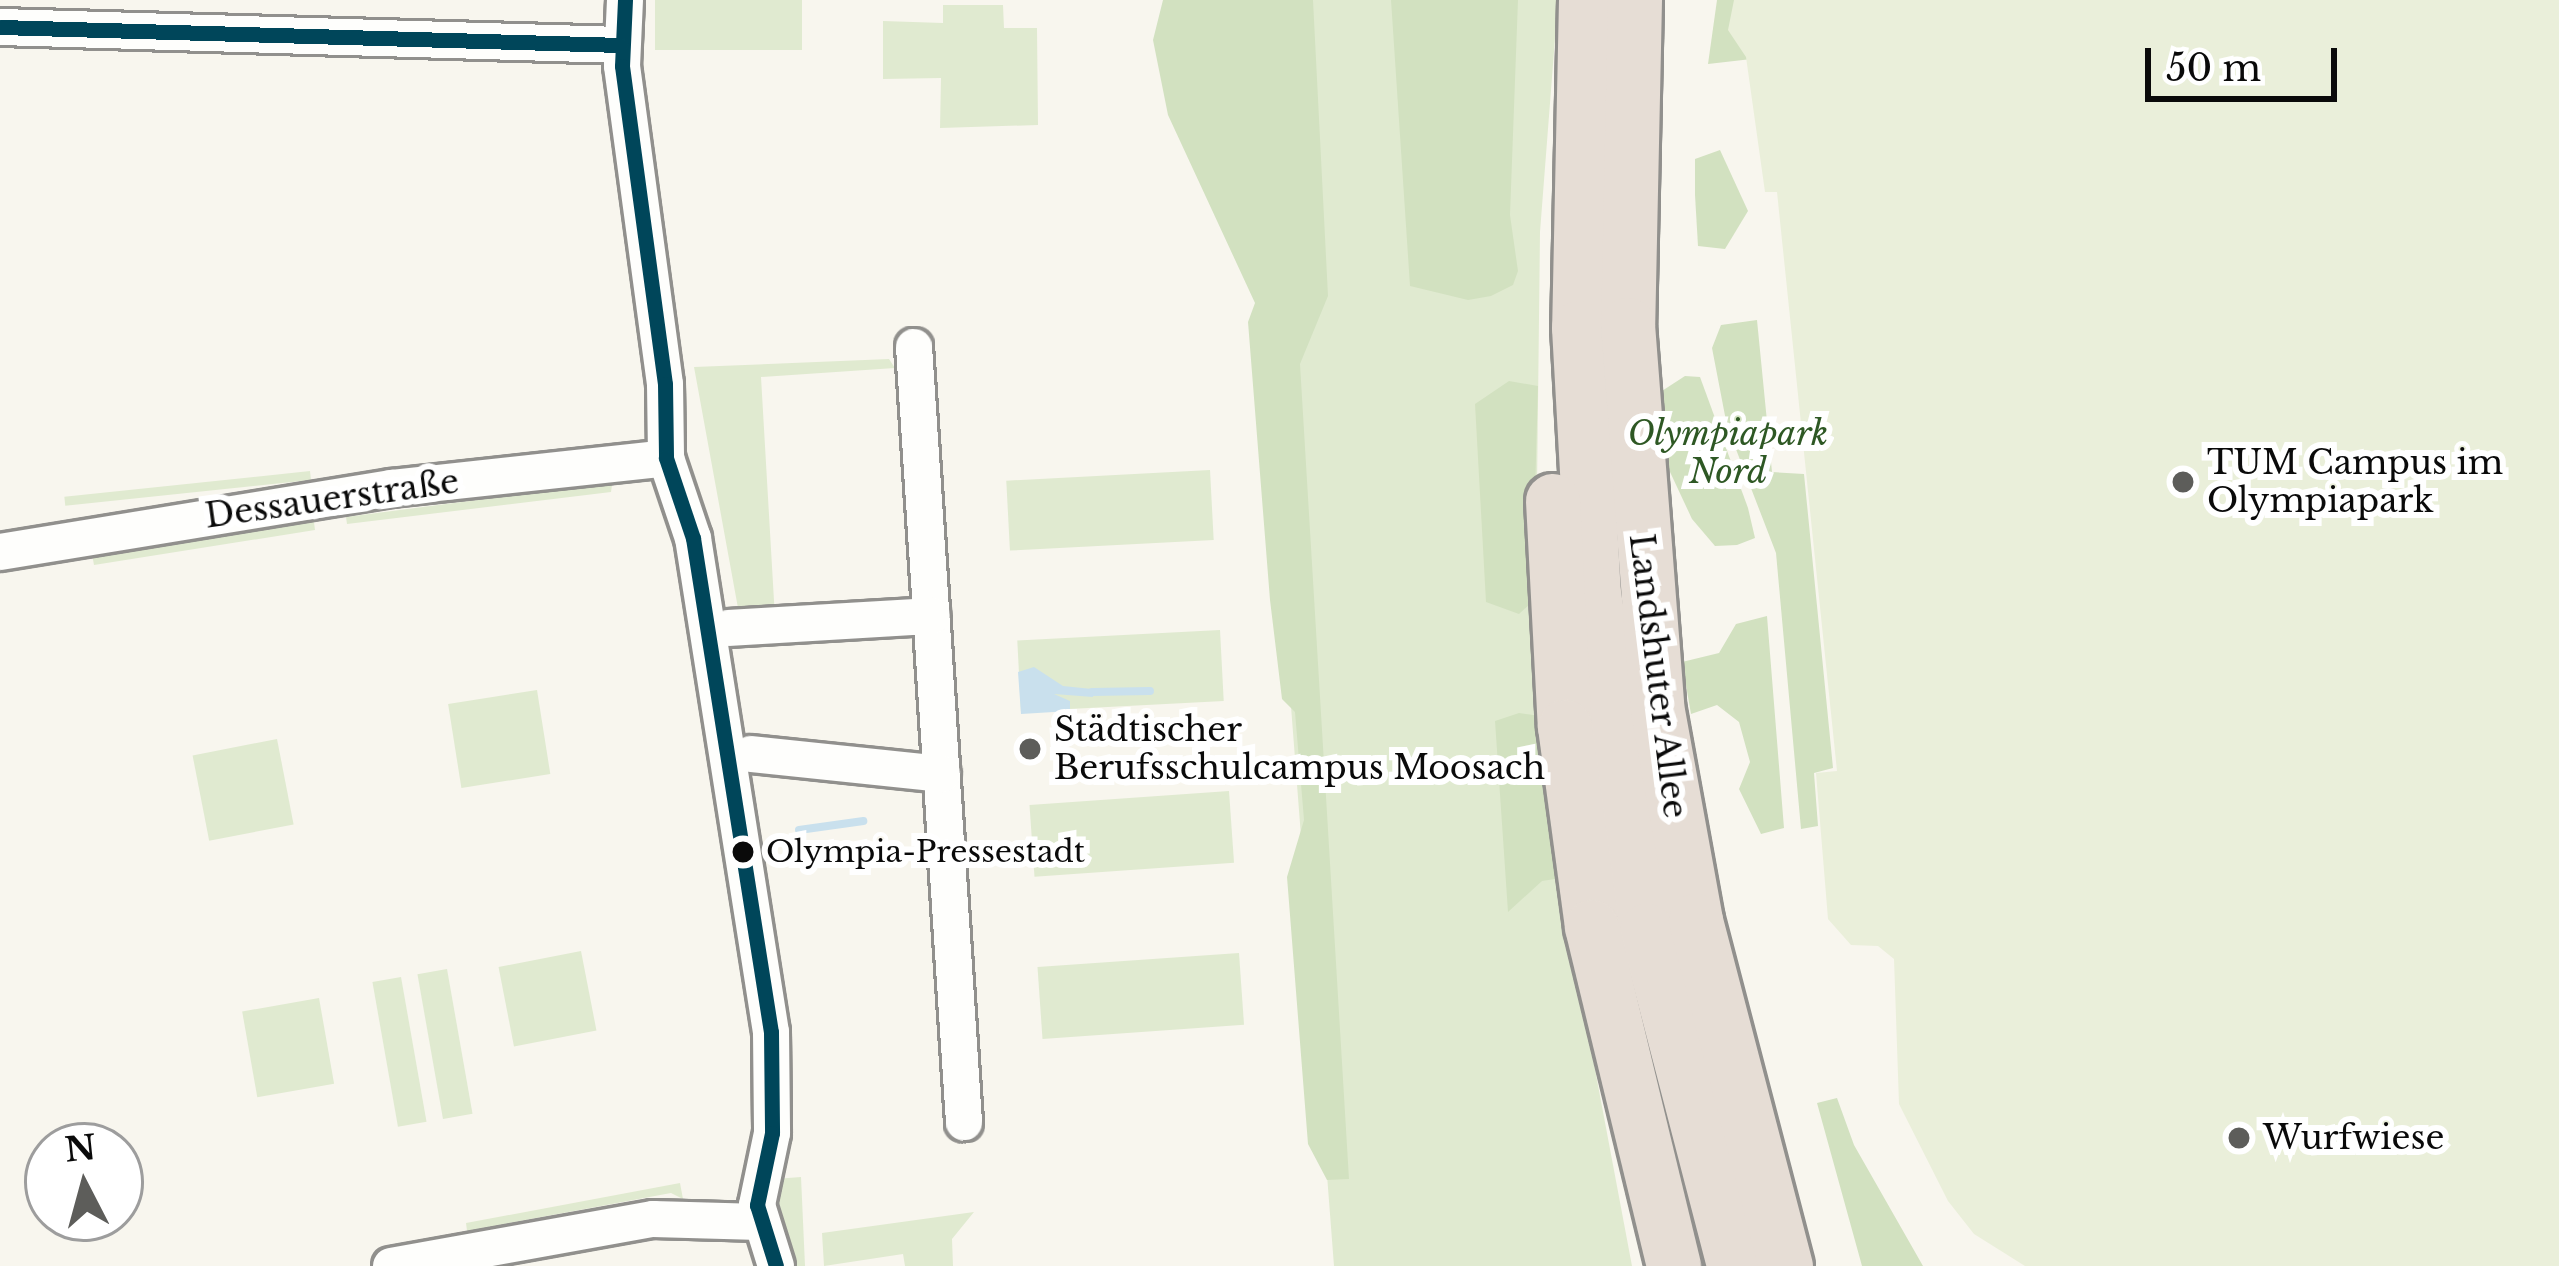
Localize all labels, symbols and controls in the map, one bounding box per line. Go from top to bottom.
scale bar [2151,24,2343,98]
text: 50 m [2166,46,2261,91]
park label: Olympiapark Nord [1628,414,1828,492]
place label: TUM Campus im Olympiapark [2207,443,2503,521]
street label: Dessauerstraße [202,462,462,536]
marker: TUM Campus im Olympiapark [2170,469,2196,495]
street label: Landshuter Allee [1621,530,1695,822]
place label: Städtischer Berufsschulcampus Moosach [1054,710,1545,788]
marker: Städtischer Berufsschulcampus Moosach [1017,736,1043,762]
place label: Olympia-Pressestadt [766,834,1085,870]
marker: Olympia-Pressestadt [732,841,754,863]
place label: Wurfwiese [2263,1118,2444,1158]
north arrow [24,1122,144,1242]
marker: Wurfwiese [2226,1125,2252,1151]
text: N [63,1127,98,1171]

